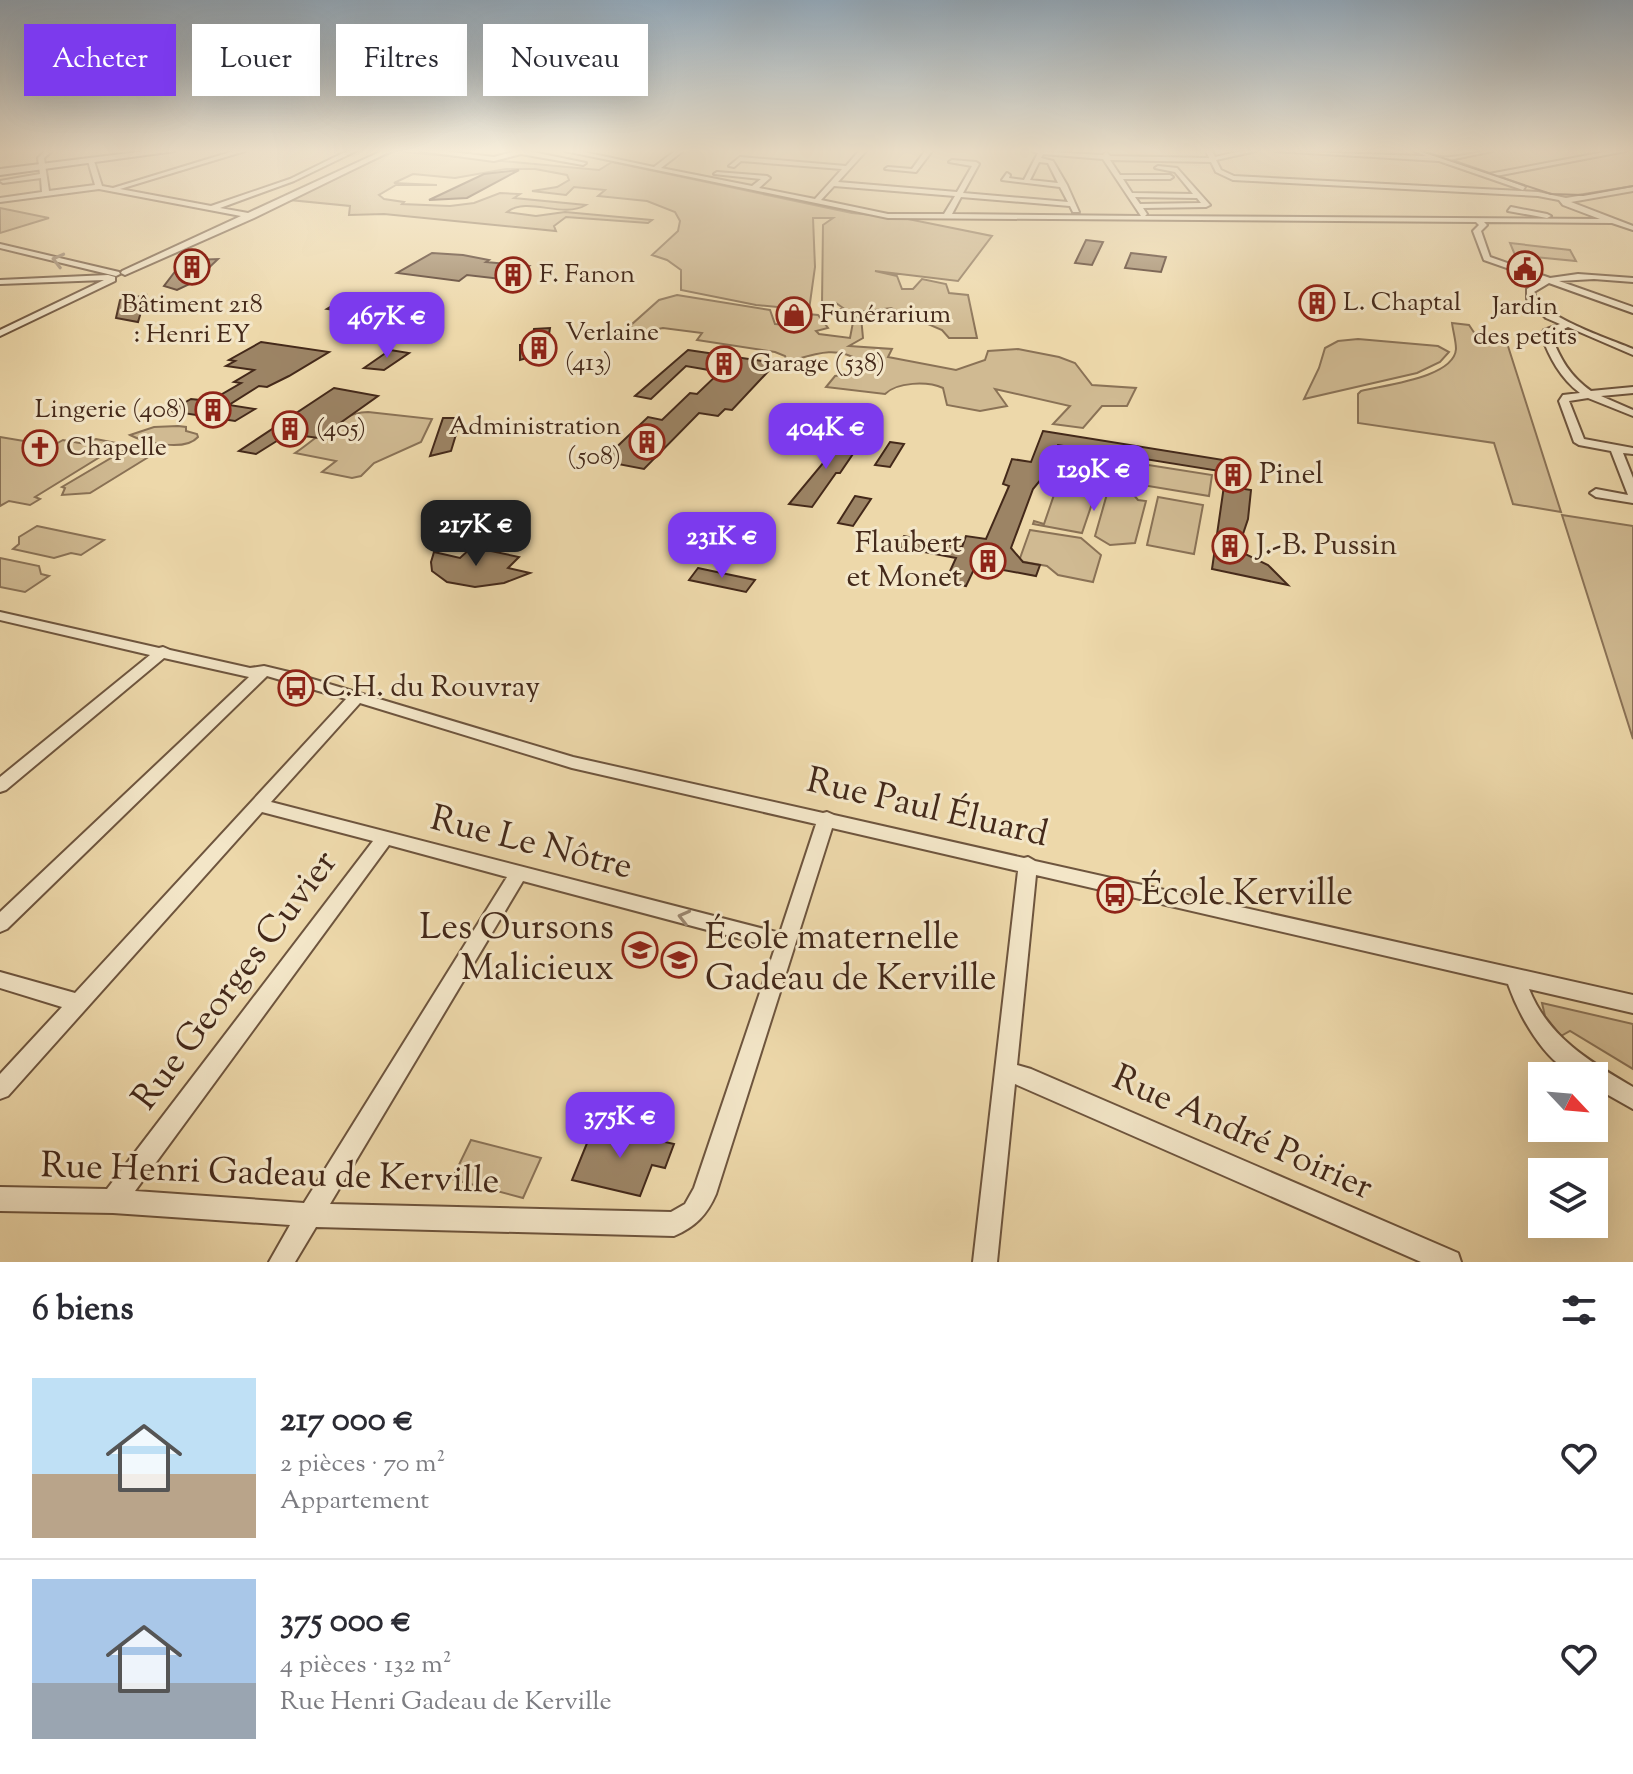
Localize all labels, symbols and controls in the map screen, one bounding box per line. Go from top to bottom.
chip: Acheter [24,24,176,96]
chip: Louer [192,24,320,96]
chip: Filtres [336,24,467,96]
chip: Nouveau [483,24,648,96]
building icon: Bâtiment 218 : Henri EY [173,248,211,286]
public building icon: Jardin des petits [1506,250,1544,288]
one-way arrow [52,252,66,269]
building icon: F. Fanon [494,256,532,294]
place label: F. Fanon [539,257,635,294]
building icon: L. Chaptal [1298,284,1336,322]
place label: L. Chaptal [1343,285,1461,322]
place label: Bâtiment 218 : Henri EY [121,287,263,354]
place label: Jardin des petits [1473,289,1577,356]
pin: 467K € [322,292,452,360]
shop icon: Funérarium [775,296,813,334]
place label: Funérarium [820,297,951,334]
text: 467K € [347,299,427,336]
place label: Verlaine (413) [565,315,659,382]
building icon: Verlaine (413) [520,329,558,367]
building icon: Garage (538) [705,345,743,383]
place label: Garage (538) [750,346,885,383]
building icon: Lingerie (408) [194,391,232,429]
place label: Lingerie (408) [35,392,187,429]
pin: 404K € [761,403,891,471]
place label: Administration (508) [449,409,621,476]
building icon: (405) [271,410,309,448]
text: 404K € [787,410,865,447]
place label: (405) [316,411,366,448]
building icon: Administration (508) [628,423,666,461]
church icon: Chapelle [21,429,59,467]
place label: Chapelle [66,430,167,467]
pin: 129K € [1029,445,1159,513]
text: 129K € [1057,452,1131,489]
place label: Pinel [1259,454,1324,497]
building icon: Pinel [1214,456,1252,494]
pin: 217K € [411,500,541,568]
text: 217K € [439,507,513,544]
pin: 231K € [657,512,787,580]
text: 231K € [686,519,758,556]
place label: Flaubert et Monet [846,523,962,600]
place label: J.-B. Pussin [1254,525,1398,568]
building icon: J.-B. Pussin [1211,527,1249,565]
building icon: Flaubert et Monet [969,542,1007,580]
place label: C.H. du Rouvray [322,667,540,710]
bus stop icon: C.H. du Rouvray [277,669,315,707]
street label: Rue Paul Éluard [801,756,1053,862]
street label: Rue Le Nôtre [425,794,637,894]
street label: Rue Georges Cuvier [121,840,351,1122]
place label: École Kerville [1141,869,1353,921]
bus stop icon: École Kerville [1096,876,1134,914]
place label: Les Oursons Malicieux [419,903,614,996]
one-way arrow [678,909,692,926]
place label: École maternelle Gadeau de Kerville [705,913,997,1006]
school or university icon: Les Oursons Malicieux [621,931,659,969]
school or university icon: École maternelle Gadeau de Kerville [660,941,698,979]
street label: Rue André Poirier [1103,1053,1381,1215]
north arrow [1528,1062,1608,1142]
map controls [1528,1062,1608,1238]
pin: 375K € [555,1092,685,1160]
text: 375K € [584,1099,656,1136]
street label: Rue Henri Gadeau de Kerville [40,1141,500,1209]
button: layers [1528,1158,1608,1238]
text: 6 biens [32,1286,134,1335]
icon: filters [1557,1288,1601,1332]
text: 217 000 € [280,1397,414,1446]
icon: home [96,1410,192,1506]
icon: heart [1557,1436,1601,1480]
text: 2 pièces · 70 m² [280,1446,445,1483]
text: Appartement [280,1483,429,1520]
text: 375 000 € [280,1598,412,1647]
icon: home [96,1611,192,1707]
icon: heart [1557,1637,1601,1681]
text: 4 pièces · 132 m² [280,1647,451,1684]
text: Rue Henri Gadeau de Kerville [280,1684,612,1721]

